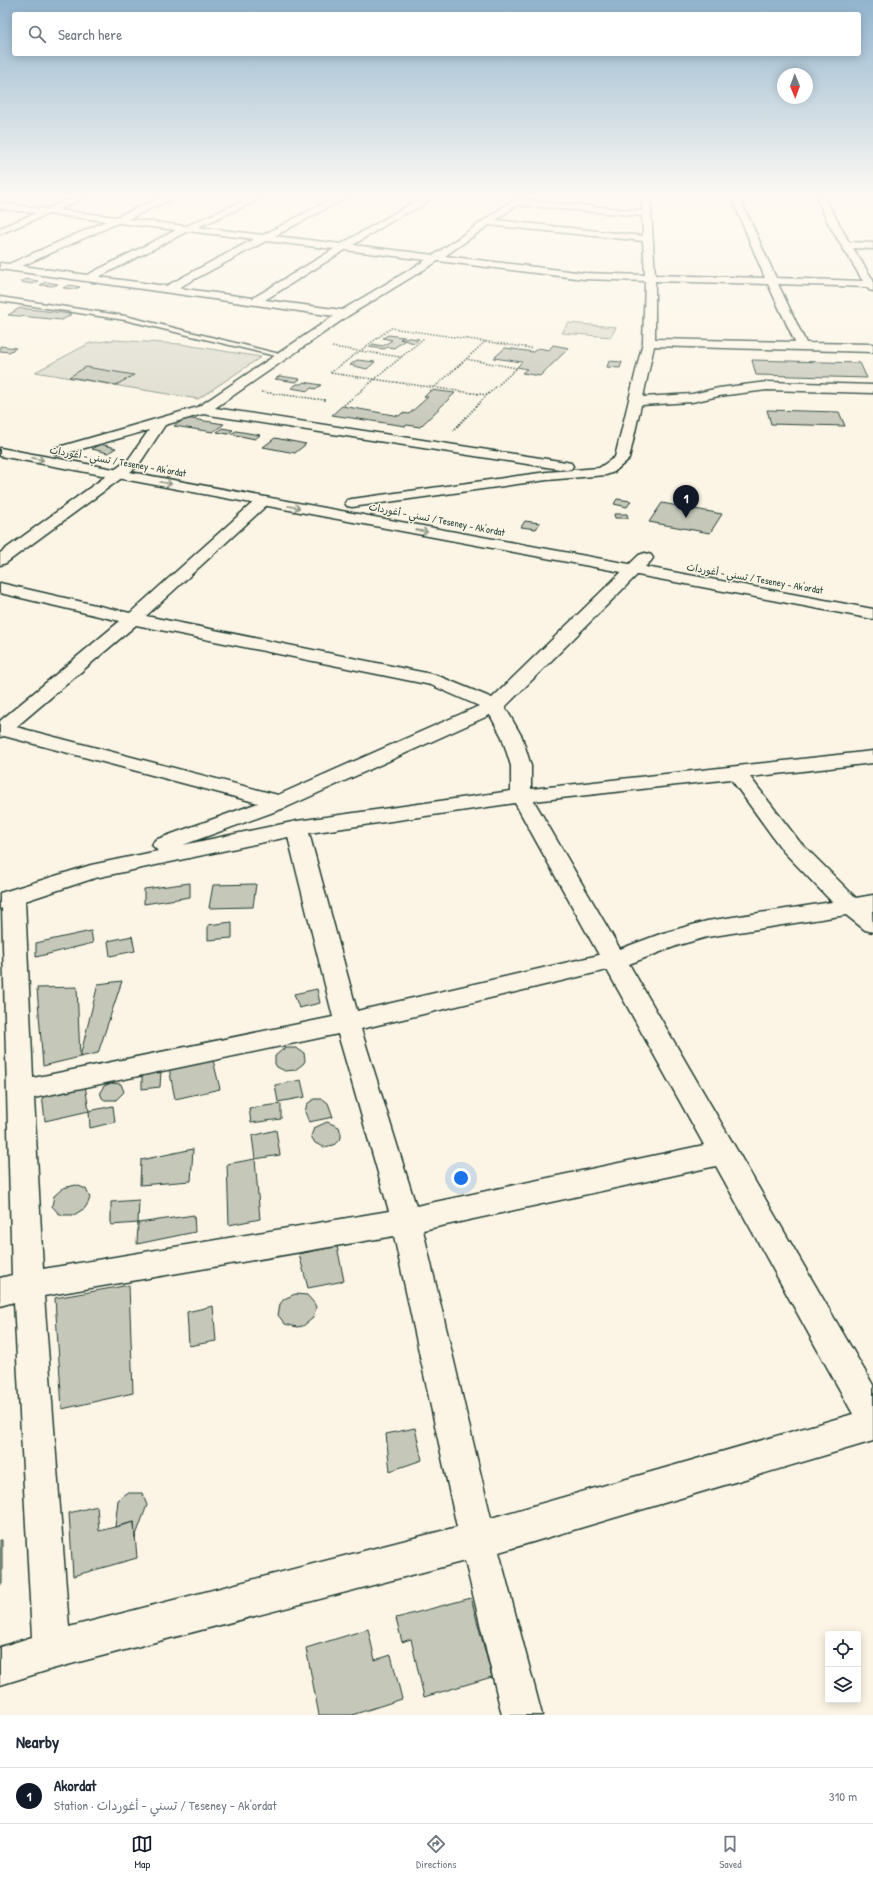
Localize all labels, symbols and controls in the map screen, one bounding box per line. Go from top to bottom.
search box [12,12,861,56]
icon: search [26,23,48,45]
text: Search here [58,24,122,45]
north arrow [777,68,813,104]
street label: تسني - أغوردات / Teseney - Ak'ordat [48,443,188,483]
one-way arrow [31,456,44,464]
one-way arrow [159,480,172,488]
pin: 1 [673,485,699,518]
street label: تسني - أغوردات / Teseney - Ak'ordat [367,500,507,542]
one-way arrow [287,503,300,511]
one-way arrow [415,527,428,535]
street label: تسني - أغوردات / Teseney - Ak'ordat [685,560,825,600]
your location [451,1168,471,1188]
map controls [825,1631,861,1703]
button: locate [825,1631,861,1667]
button: layers [825,1667,861,1703]
text: Nearby [16,1730,59,1753]
text: Akordat [54,1775,96,1796]
text: 1 [27,1787,31,1805]
text: 310 m [829,1787,857,1805]
text: Station · تسني - أغوردات / Teseney - Ak'ordat [54,1796,277,1814]
tab: Map [131,1833,153,1871]
tab: Directions [416,1833,457,1871]
tab: Saved [719,1833,742,1871]

